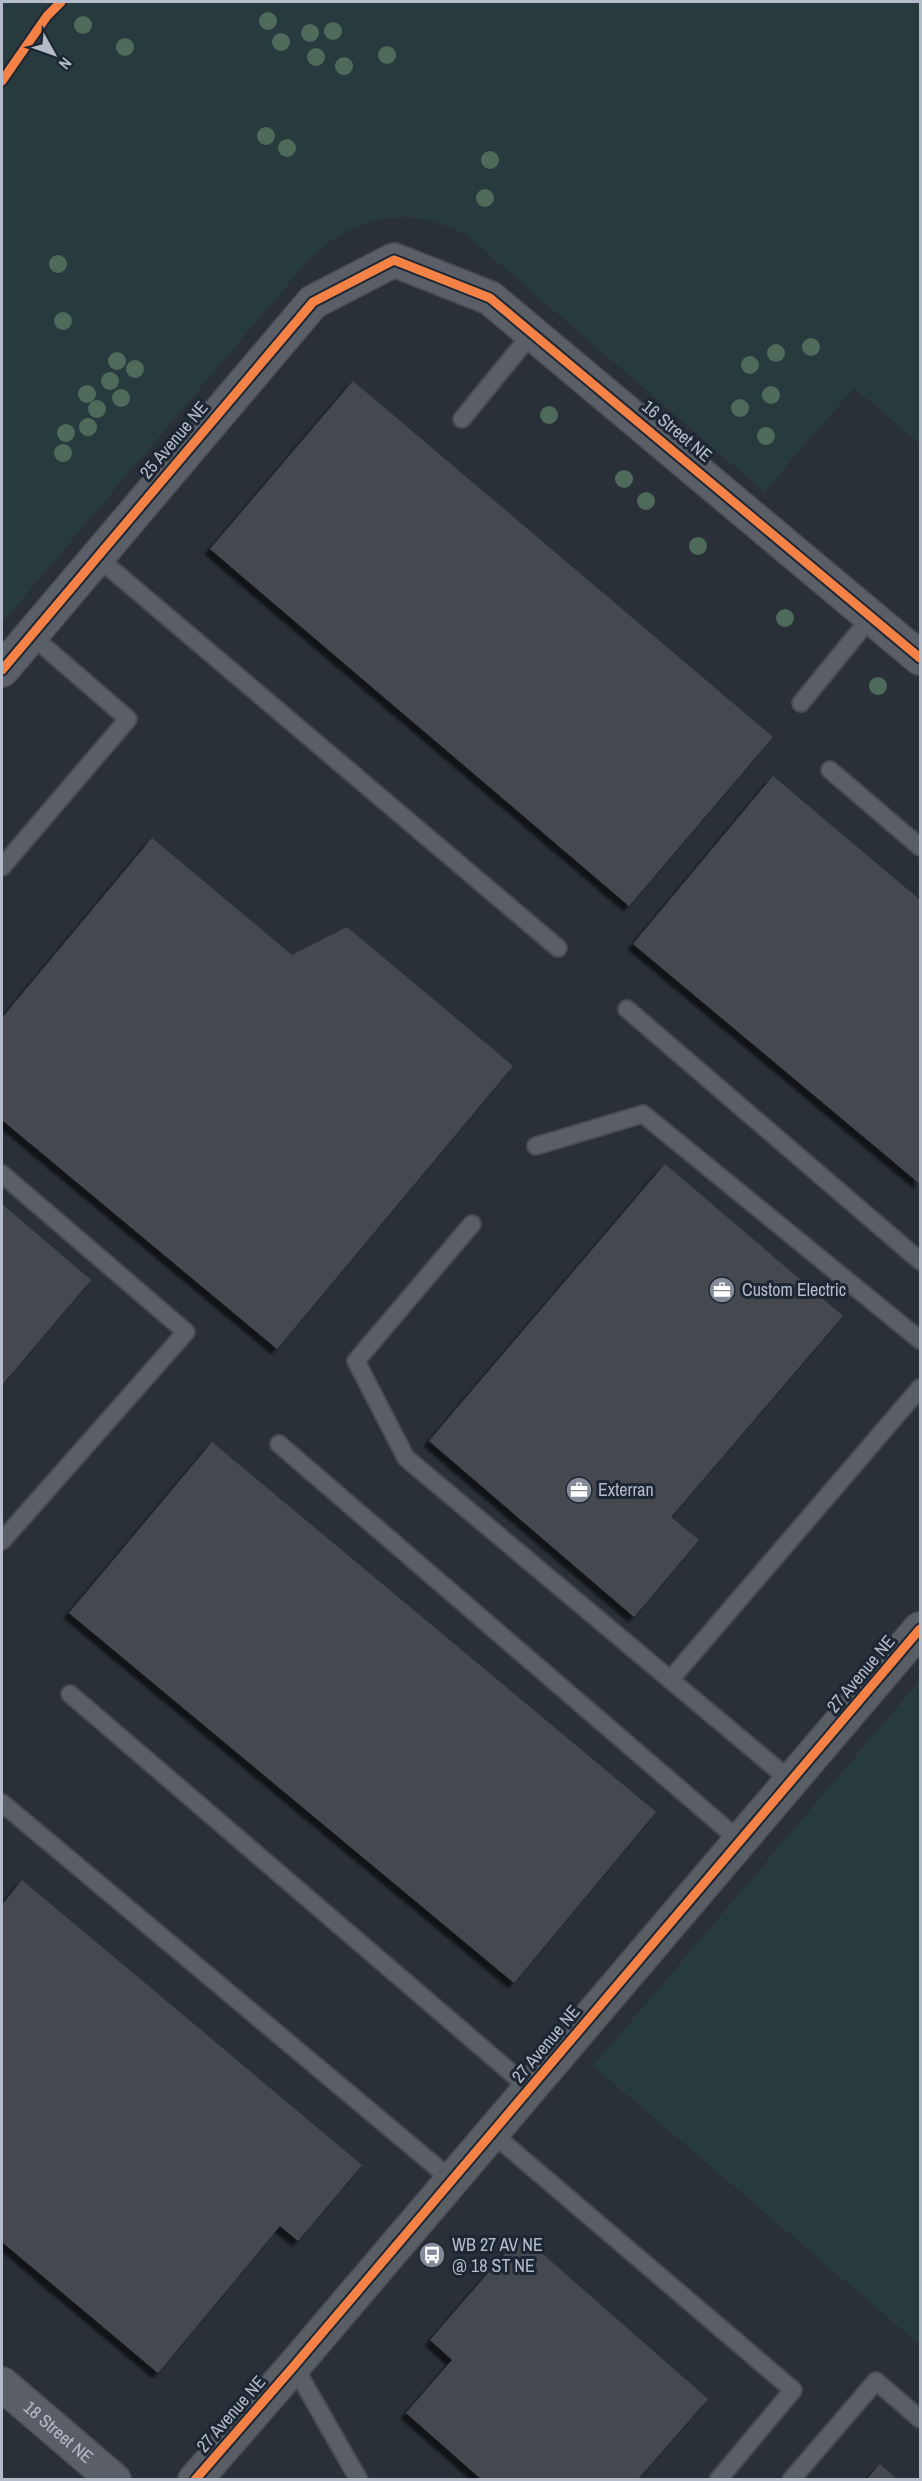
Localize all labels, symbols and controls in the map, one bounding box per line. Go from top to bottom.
north arrow [24,24,84,84]
text: N [54,53,77,74]
street label: 16 Street NE [637,394,718,467]
street label: 25 Avenue NE [134,396,213,484]
office icon: Custom Electric [707,1275,737,1305]
place label: Custom Electric [742,1277,846,1302]
office icon: Exterran [564,1475,594,1505]
place label: Exterran [598,1477,654,1502]
street label: 27 Avenue NE [821,1630,900,1718]
street label: 27 Avenue NE [506,2000,585,2088]
place label: WB 27 AV NE @ 18 ST NE [452,2232,543,2278]
bus stop icon: WB 27 AV NE @ 18 ST NE [417,2240,447,2270]
street label: 27 Avenue NE [190,2370,271,2457]
street label: 18 Street NE [18,2395,99,2469]

